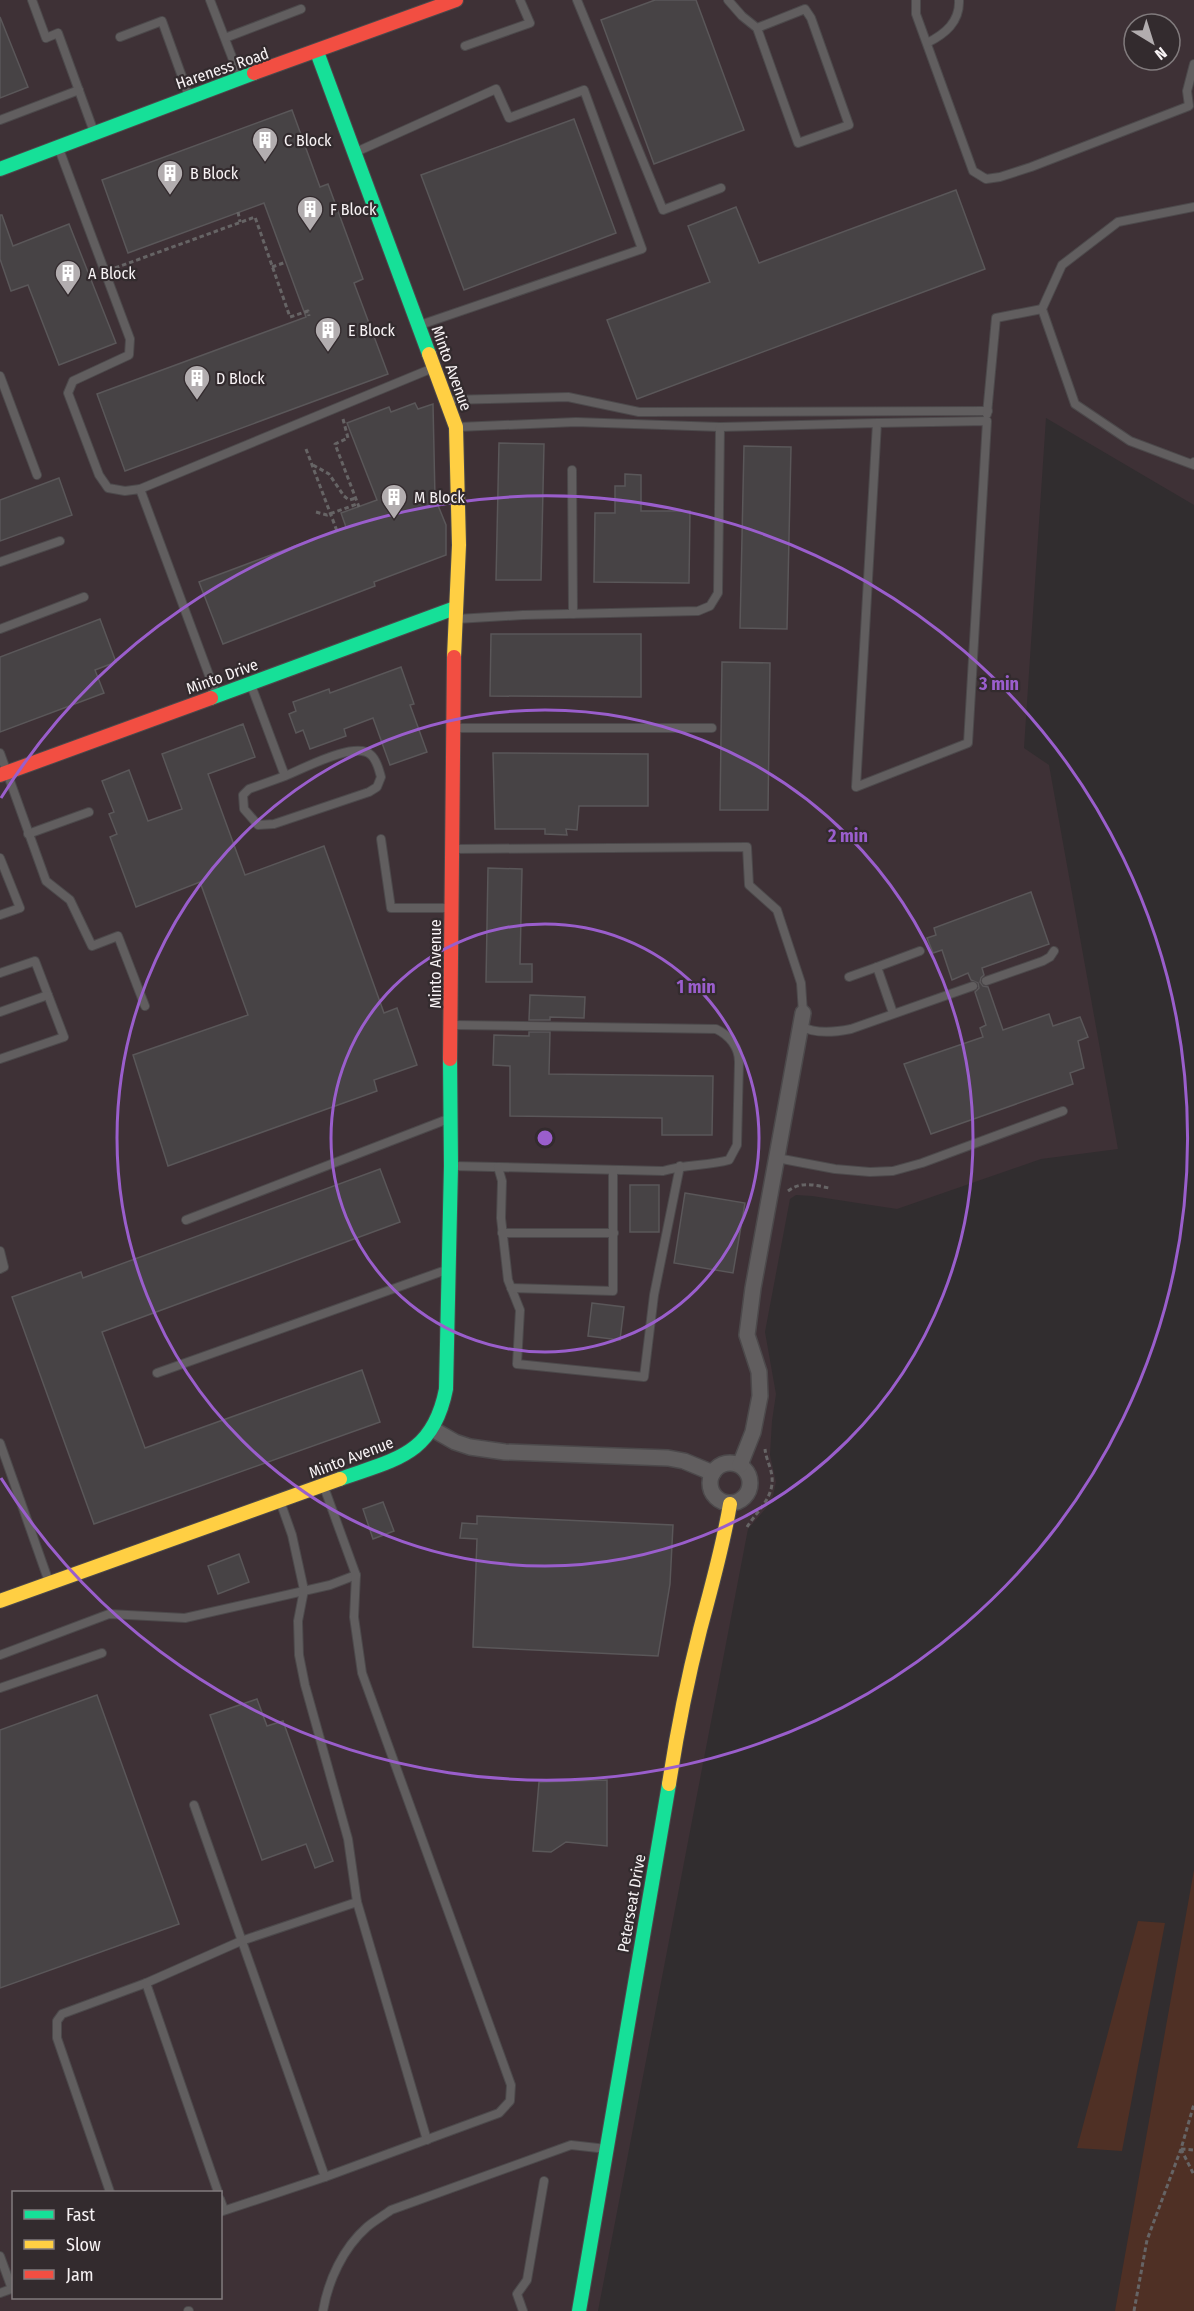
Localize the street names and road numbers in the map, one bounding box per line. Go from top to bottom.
street label: Hareness Road [173,44,271,93]
street label: Minto Avenue [427,323,476,413]
street label: Minto Drive [184,655,261,698]
street label: Minto Avenue [426,919,445,1009]
street label: Minto Avenue [306,1433,396,1482]
street label: Peterseat Drive [614,1852,649,1954]

